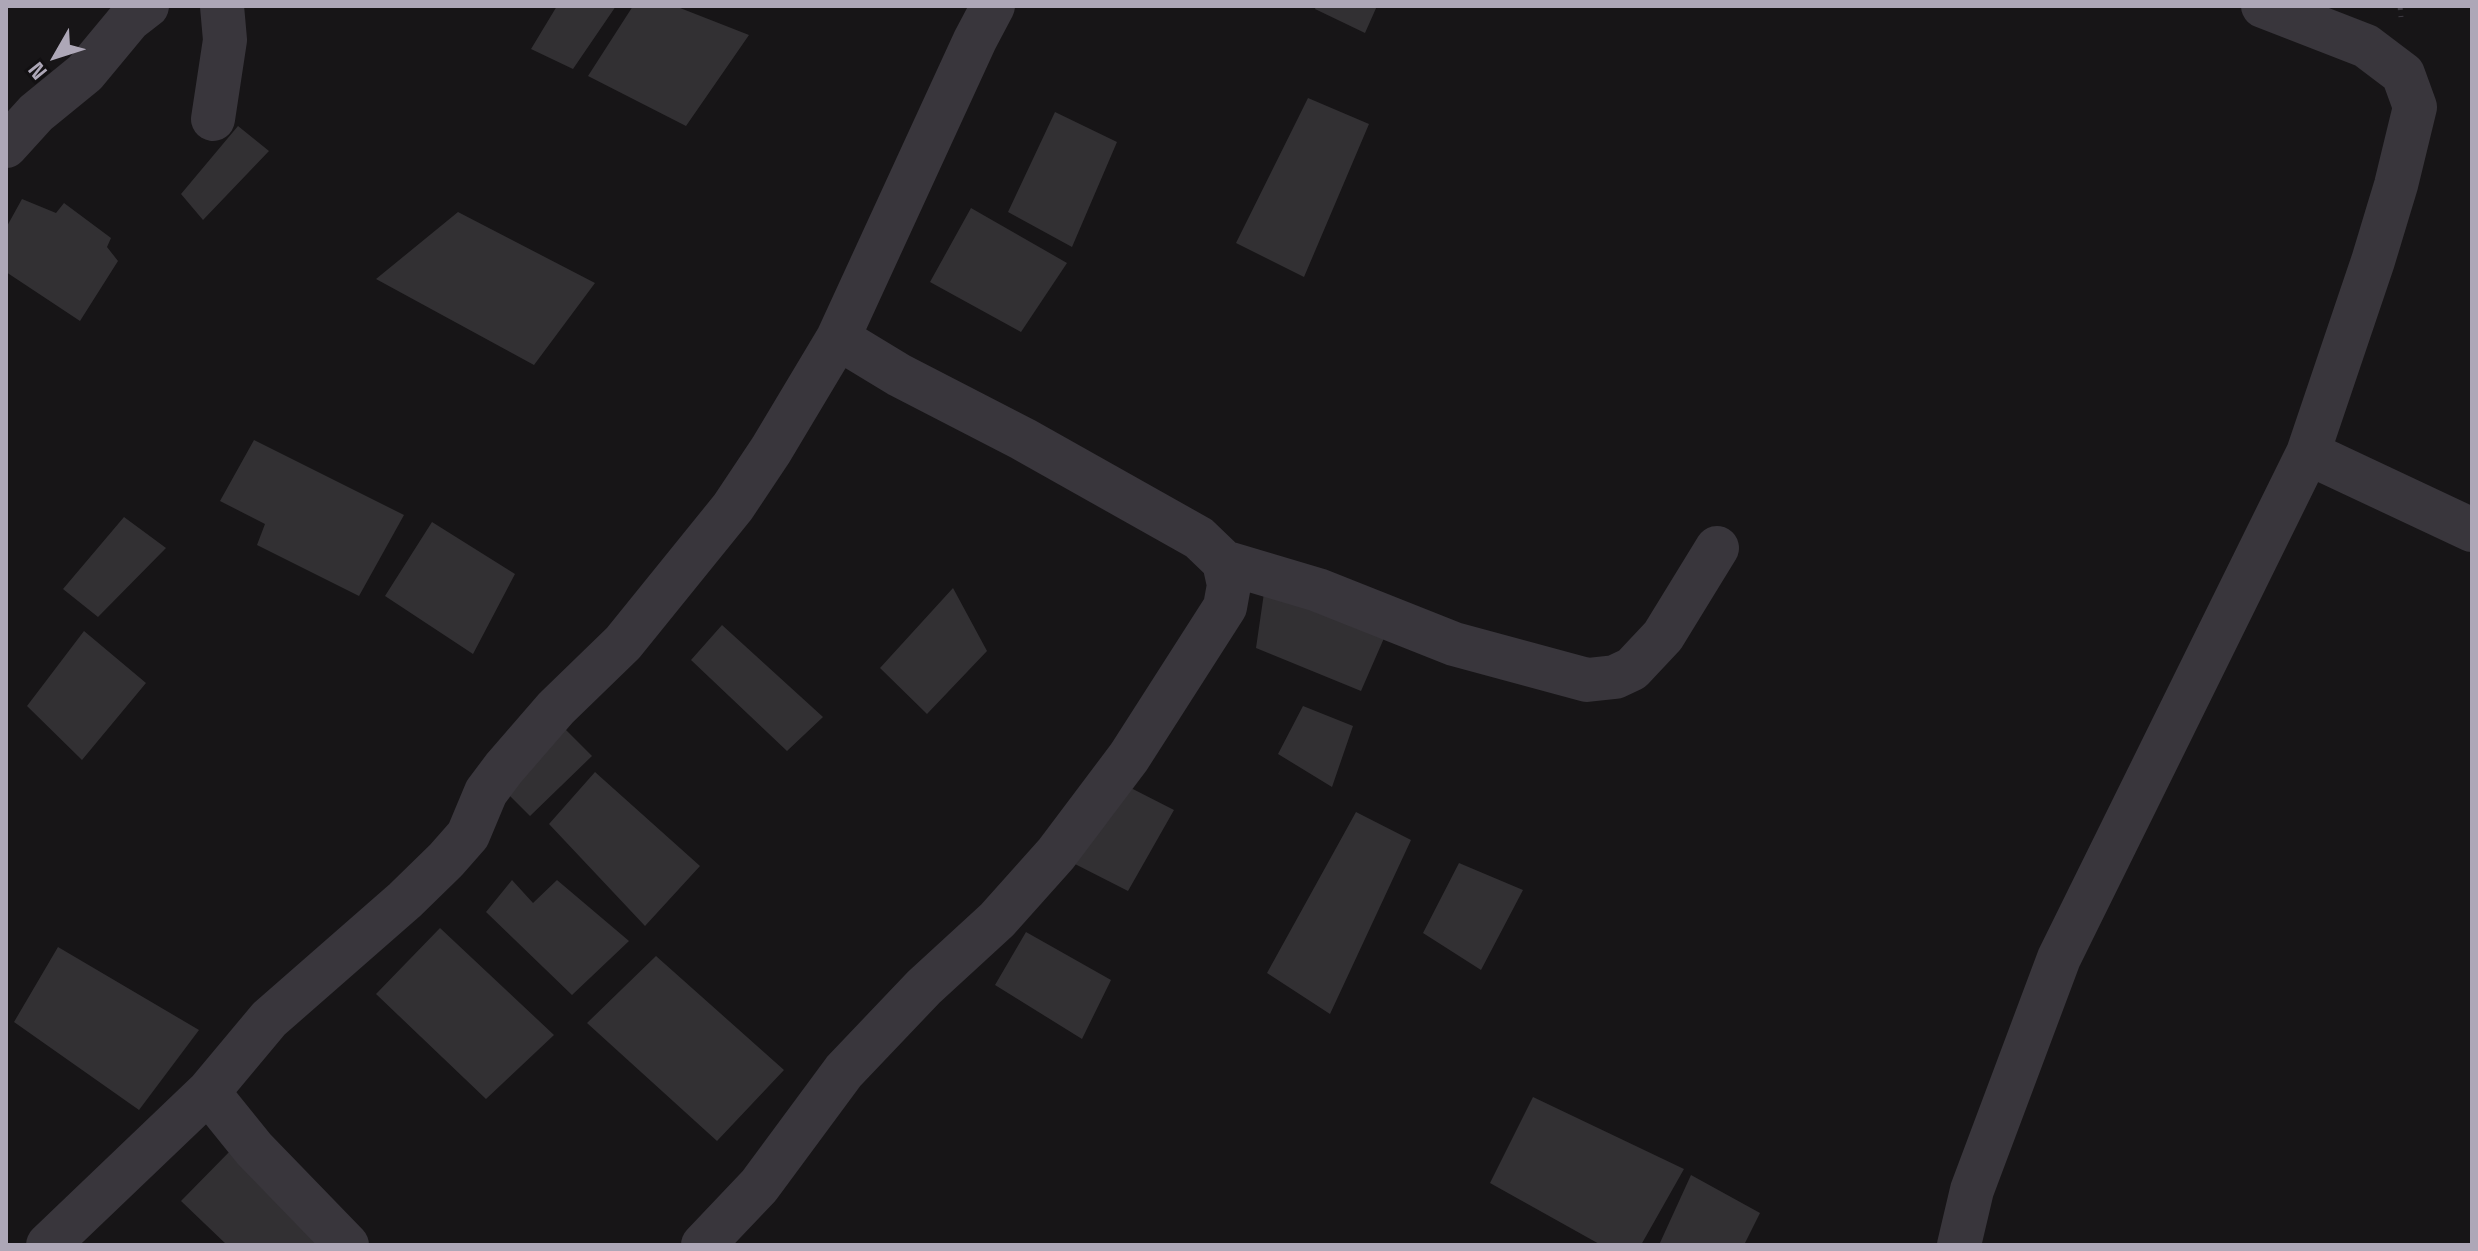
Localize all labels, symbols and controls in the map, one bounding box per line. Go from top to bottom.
north arrow [16,16,96,96]
text: N [22,57,53,86]

